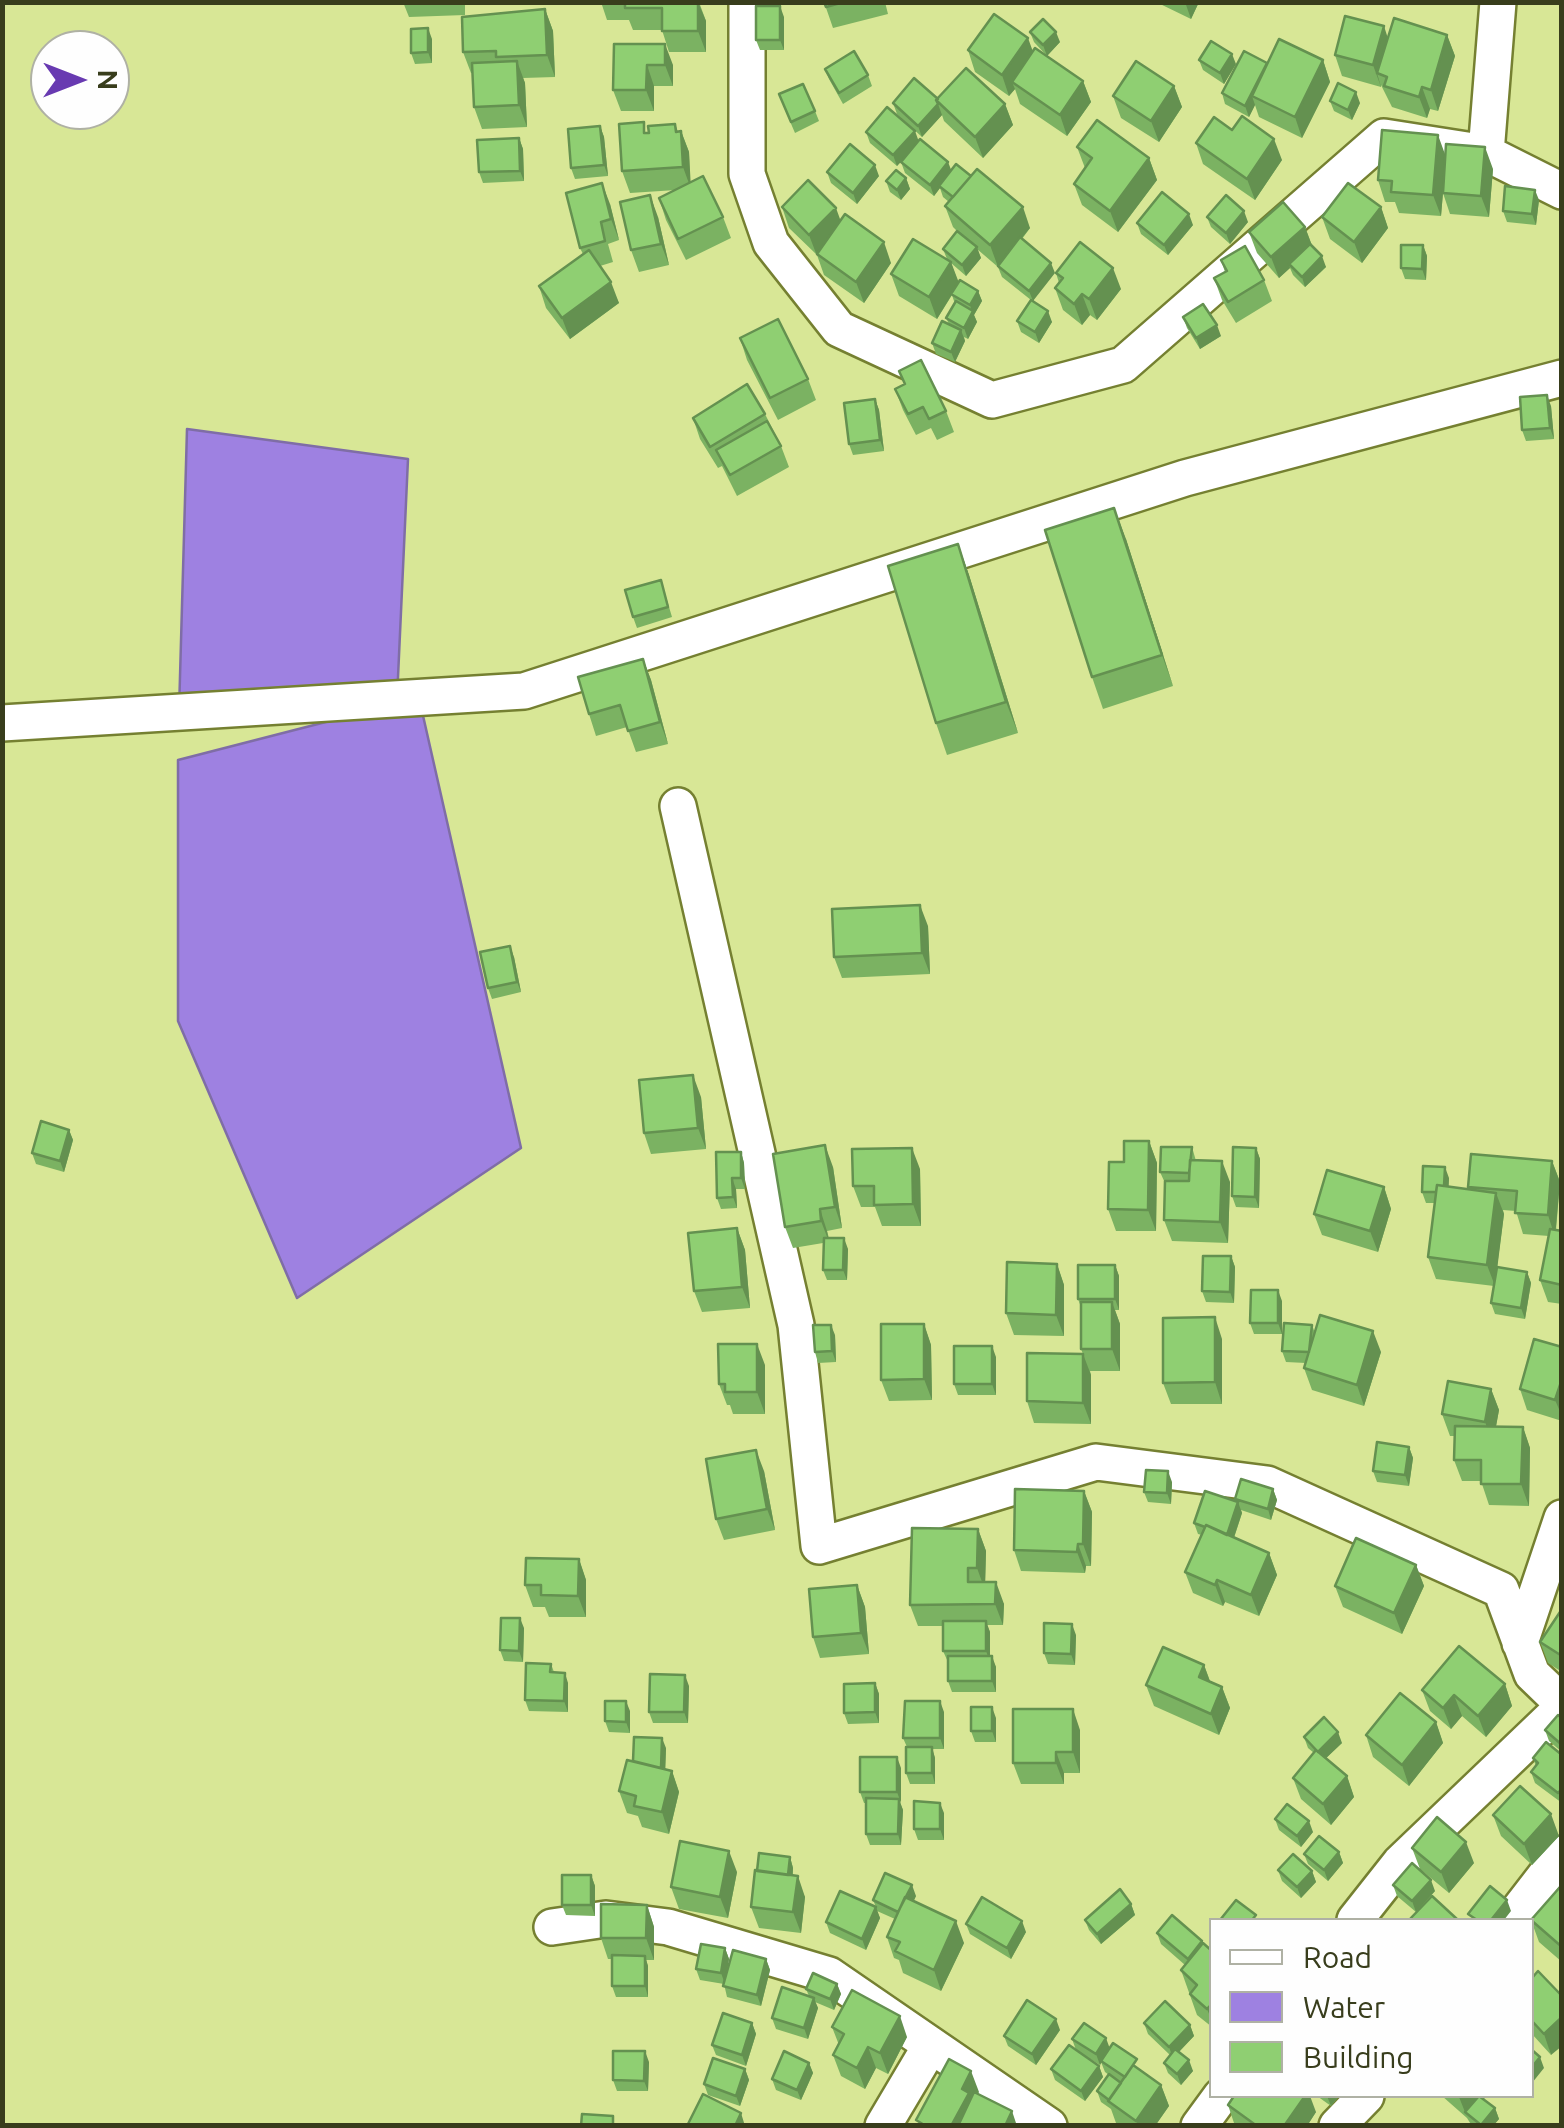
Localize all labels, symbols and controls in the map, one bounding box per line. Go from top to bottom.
north arrow [30,30,130,130]
text: N [93,70,124,90]
legend [1209,1918,1534,2098]
text: Road [1303,1940,1372,1974]
text: Water [1303,1990,1385,2024]
text: Building [1303,2040,1414,2074]

